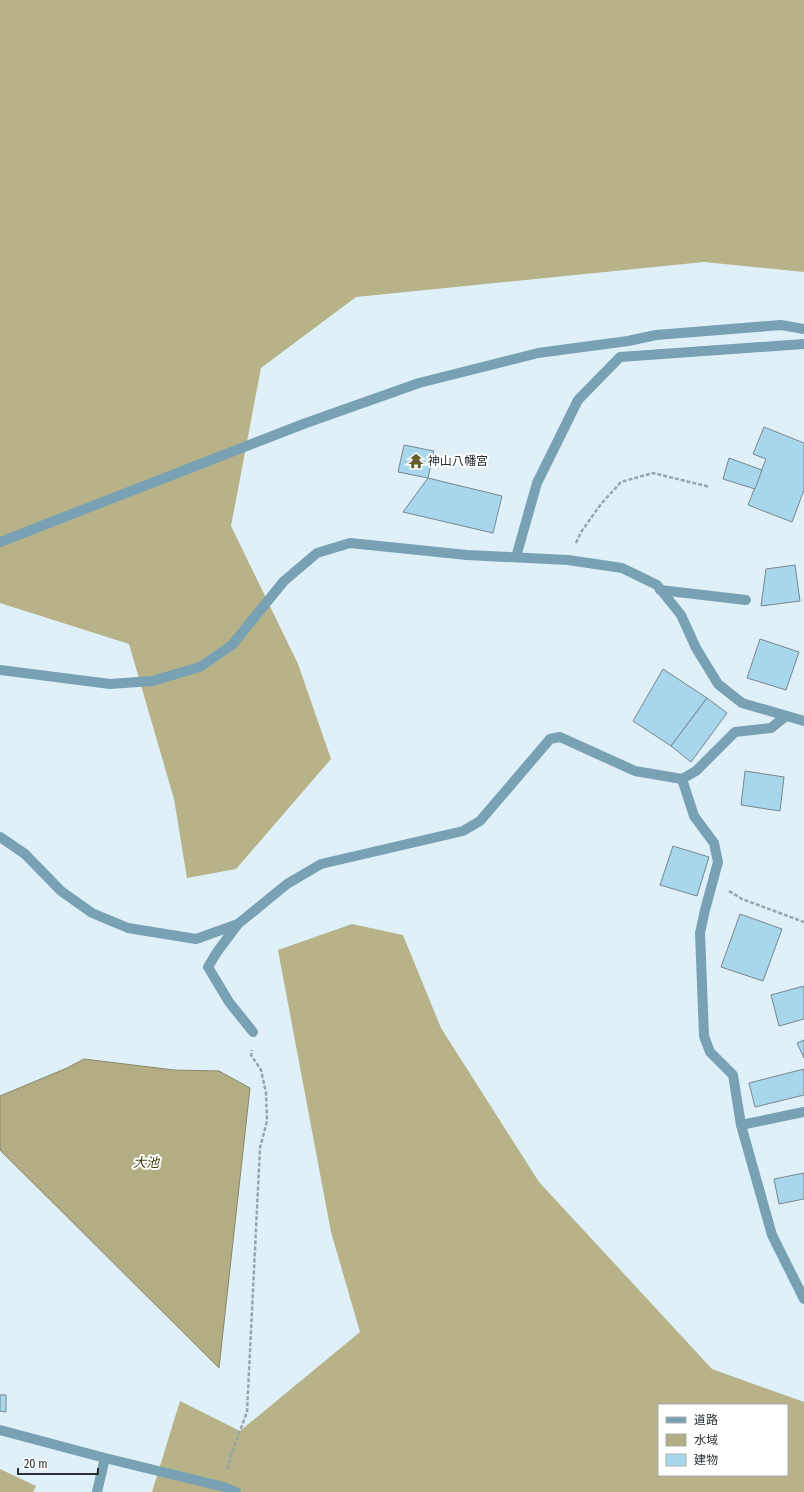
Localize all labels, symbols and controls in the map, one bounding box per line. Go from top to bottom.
temple icon: 神山八幡宮 [407,452,425,470]
place label: 神山八幡宮 [428,454,488,468]
water label: 大池 [133,1155,161,1170]
legend [658,1404,788,1476]
text: 道路 [694,1413,718,1427]
text: 水域 [694,1433,718,1447]
scale bar [18,1450,98,1476]
text: 建物 [694,1453,718,1467]
text: 20 m [24,1457,48,1471]

